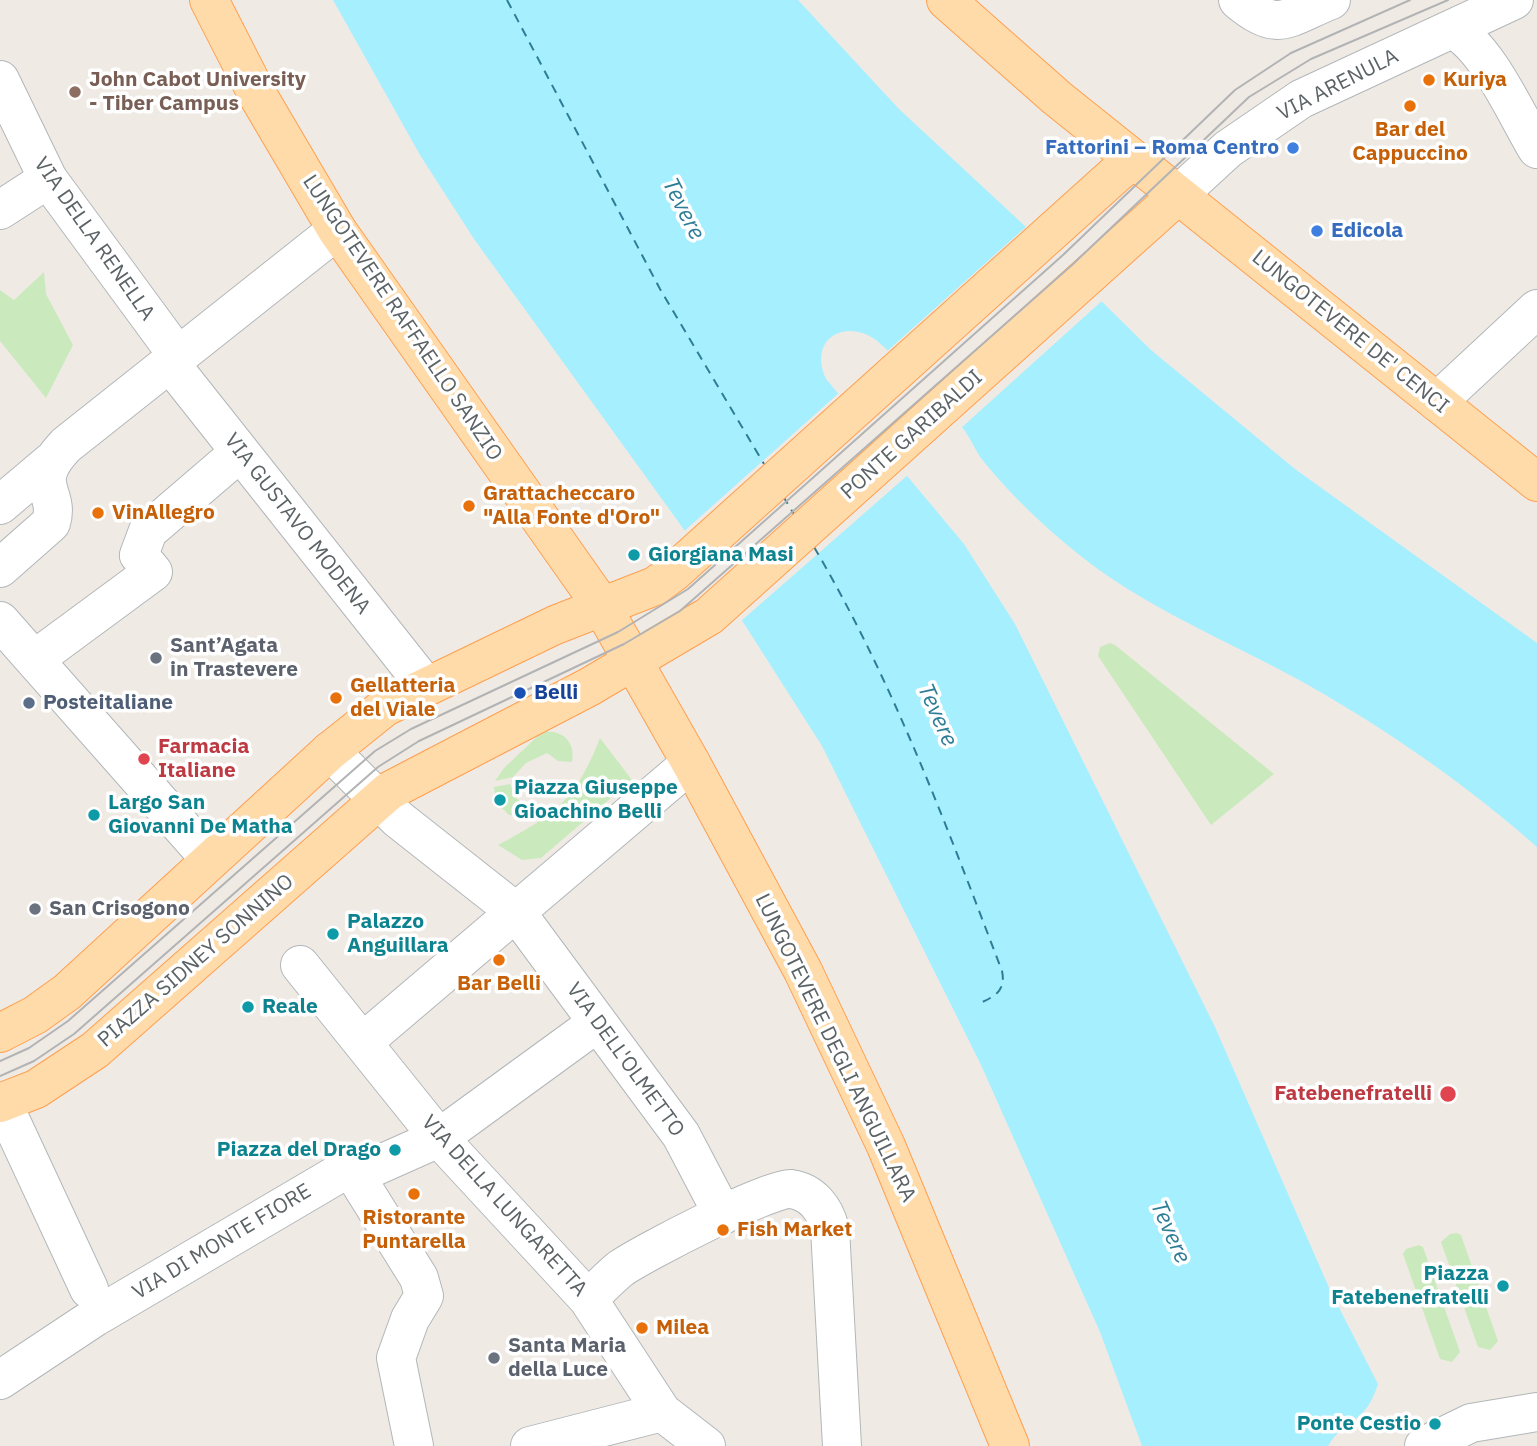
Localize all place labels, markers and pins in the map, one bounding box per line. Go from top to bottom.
place label: John Cabot University - Tiber Campus [89,67,306,117]
place label: Kuriya [1443,67,1507,93]
marker: Kuriya [1421,72,1437,88]
marker: John Cabot University - Tiber Campus [67,84,83,100]
marker: Bar del Cappuccino [1402,98,1418,114]
place label: Bar del Cappuccino [1352,117,1468,167]
place label: Fattorini – Roma Centro [1045,135,1279,161]
marker: Fattorini – Roma Centro [1285,140,1301,156]
place label: Edicola [1331,218,1403,244]
marker: Edicola [1309,223,1325,239]
place label: Grattacheccaro "Alla Fonte d'Oro" [483,481,660,531]
marker: Grattacheccaro "Alla Fonte d'Oro" [461,498,477,514]
place label: VinAllegro [112,500,215,526]
marker: VinAllegro [90,505,106,521]
place label: Giorgiana Masi [648,542,794,568]
marker: Giorgiana Masi [626,547,642,563]
place label: Sant’Agata in Trastevere [170,633,298,683]
marker: Sant’Agata in Trastevere [148,650,164,666]
place label: Gellatteria del Viale [350,673,455,723]
place label: Belli [534,680,578,706]
marker: Belli [512,685,528,701]
place label: Posteitaliane [43,690,173,716]
marker: Gellatteria del Viale [328,690,344,706]
marker: Posteitaliane [21,695,37,711]
place label: Farmacia Italiane [158,734,249,784]
marker: Farmacia Italiane [136,751,152,767]
place label: Piazza Giuseppe Gioachino Belli [514,775,678,825]
place label: Largo San Giovanni De Matha [108,790,293,840]
marker: Piazza Giuseppe Gioachino Belli [492,792,508,808]
marker: Largo San Giovanni De Matha [86,807,102,823]
place label: San Crisogono [49,896,190,922]
marker: San Crisogono [27,901,43,917]
place label: Palazzo Anguillara [347,909,449,959]
marker: Palazzo Anguillara [325,926,341,942]
marker: Bar Belli [491,952,507,968]
place label: Bar Belli [457,971,541,997]
place label: Reale [262,994,318,1020]
marker: Reale [240,999,256,1015]
place label: Fatebenefratelli [1274,1081,1432,1107]
marker: Fatebenefratelli [1438,1084,1458,1104]
place label: Piazza del Drago [217,1137,381,1163]
marker: Piazza del Drago [387,1142,403,1158]
marker: Ristorante Puntarella [406,1186,422,1202]
place label: Ristorante Puntarella [362,1205,466,1255]
place label: Fish Market [737,1217,852,1243]
marker: Fish Market [715,1222,731,1238]
place label: Piazza Fatebenefratelli [1331,1261,1489,1311]
marker: Piazza Fatebenefratelli [1495,1278,1511,1294]
place label: Milea [656,1315,709,1341]
marker: Milea [634,1320,650,1336]
place label: Santa Maria della Luce [508,1333,626,1383]
marker: Santa Maria della Luce [486,1350,502,1366]
place label: Ponte Cestio [1297,1411,1421,1437]
marker: Ponte Cestio [1427,1416,1443,1432]

